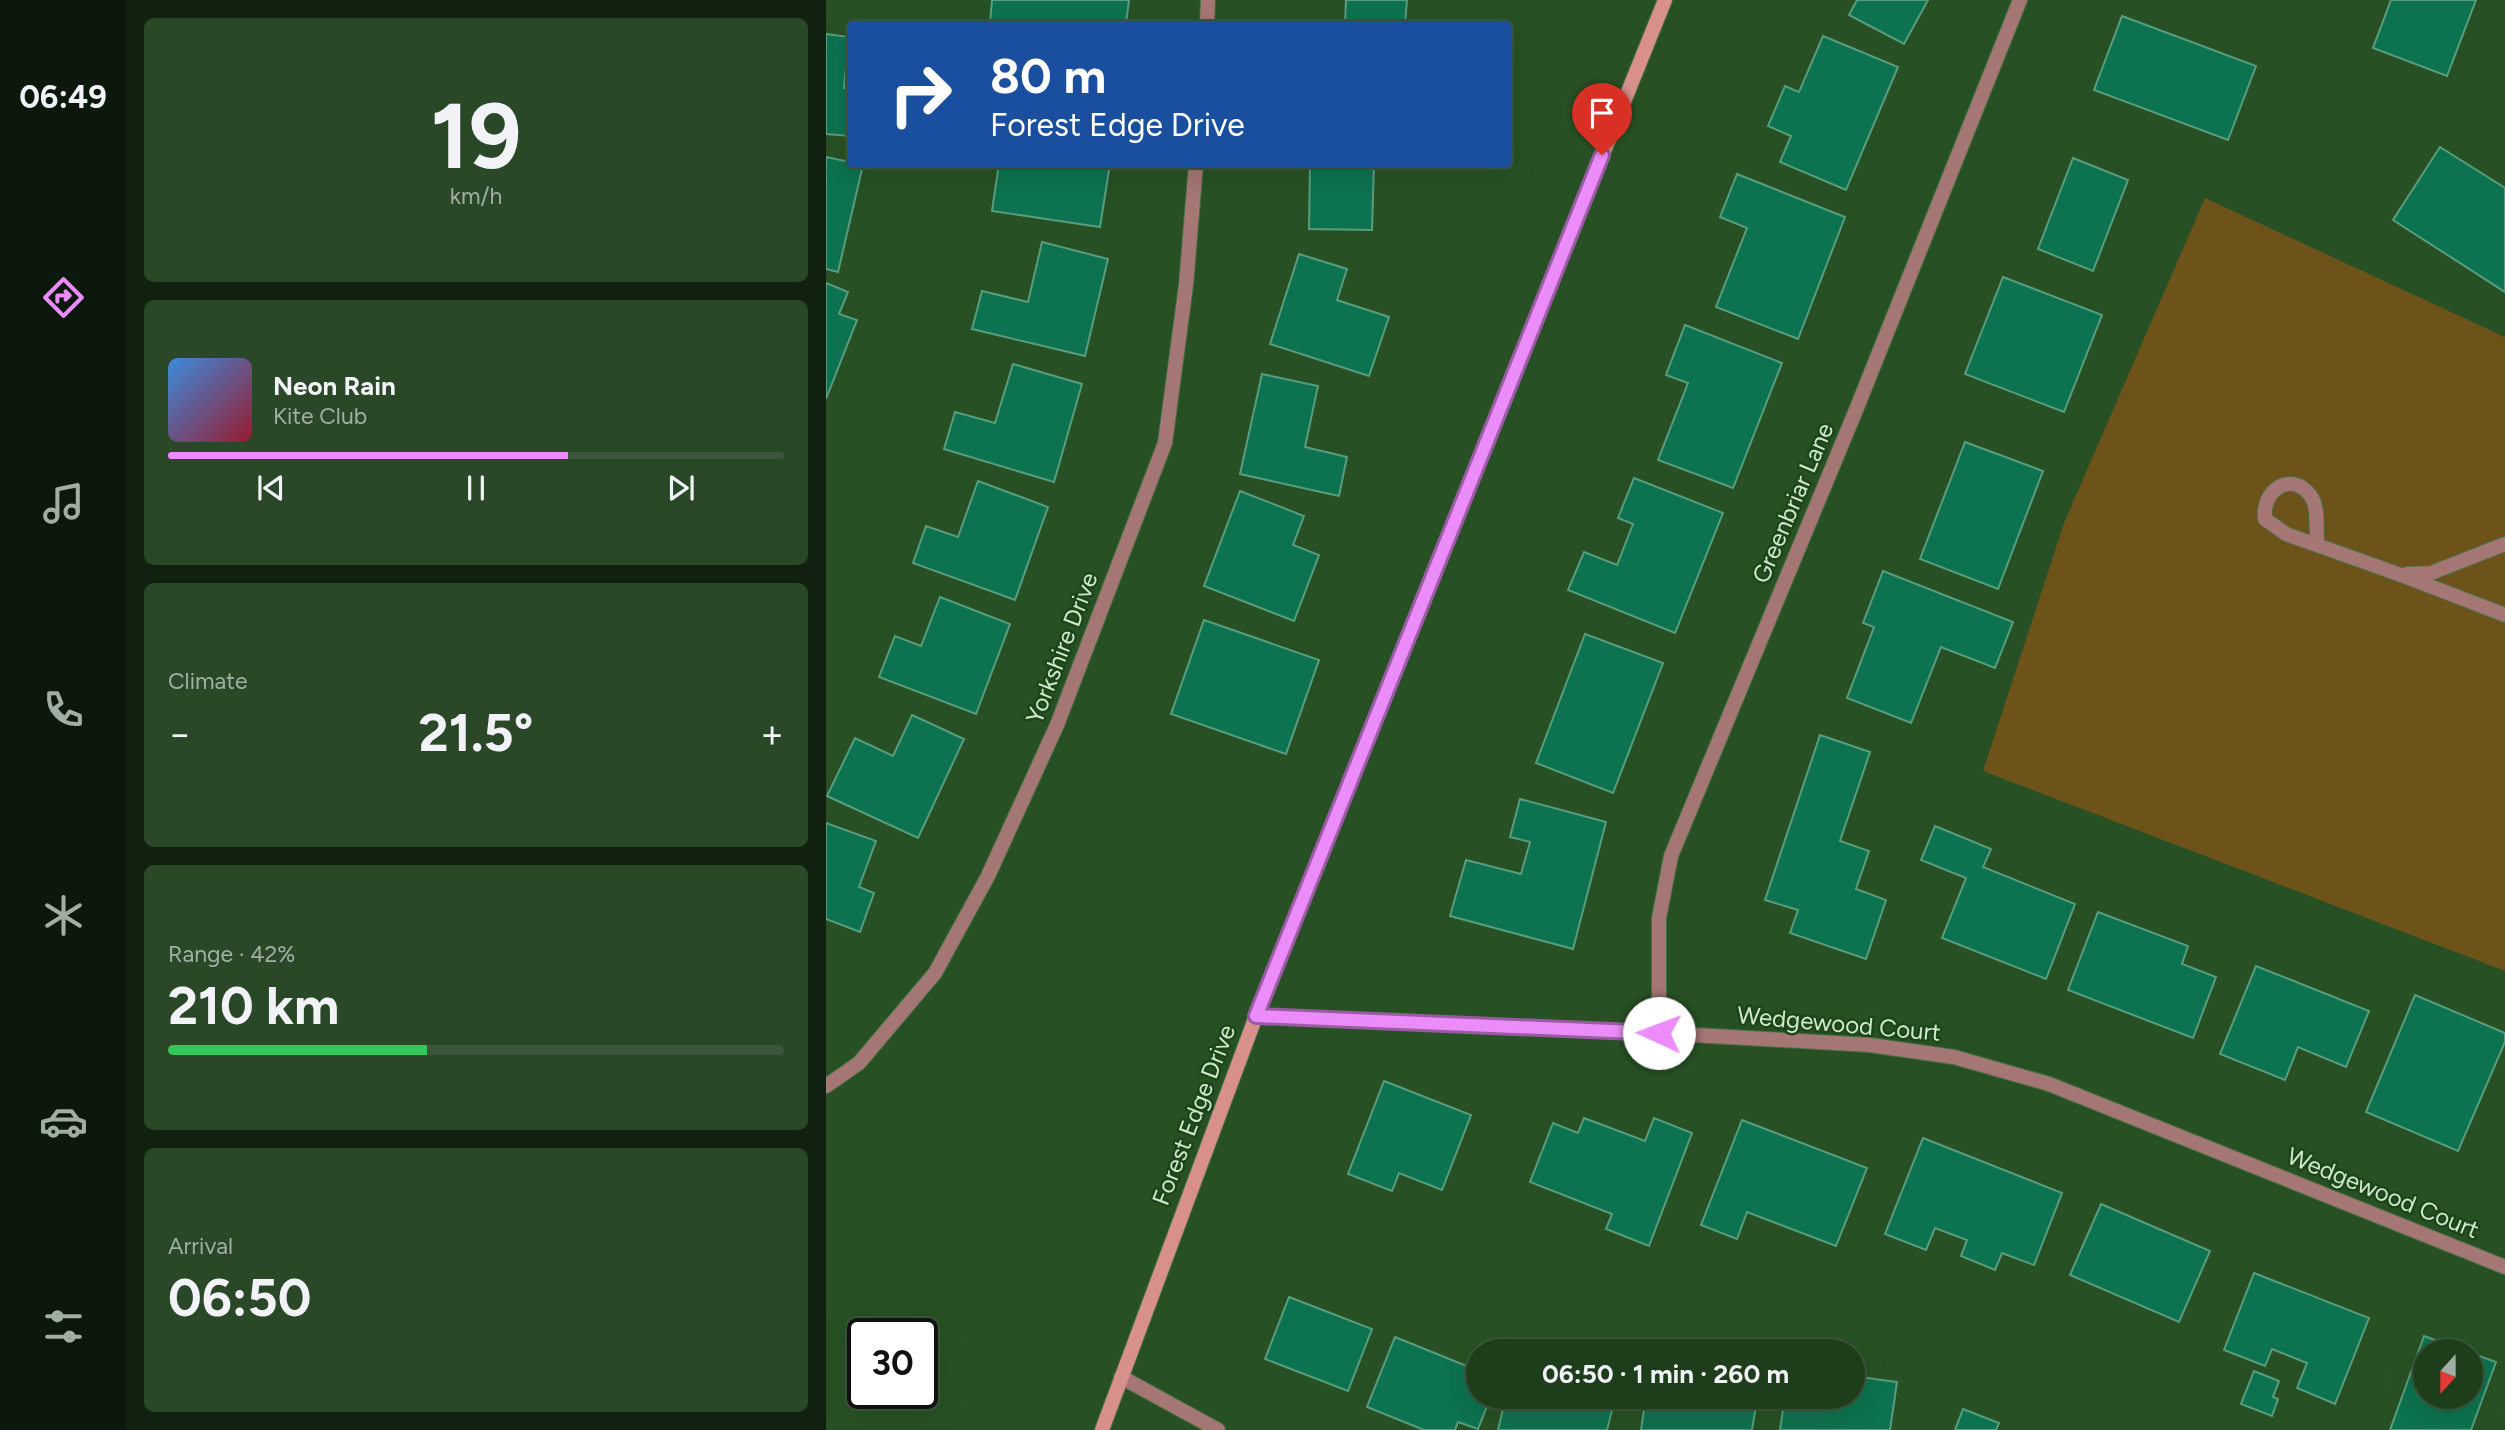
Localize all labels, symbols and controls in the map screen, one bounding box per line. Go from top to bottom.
text: 80 m [990,46,1106,105]
icon: right [875,49,966,140]
text: 06:49 [19,78,107,116]
text: 19 [430,82,522,191]
pin [1572,83,1632,155]
icon: arrive [1583,94,1621,132]
text: Forest Edge Drive [990,106,1245,144]
text: km/h [450,182,502,210]
icon: directions [39,273,88,322]
text: Neon Rain [273,370,396,402]
text: Kite Club [273,402,367,430]
street label: Greenbriar Lane [1746,418,1839,587]
icon: previous [252,469,290,507]
icon: pause [457,469,495,507]
icon: next [662,469,700,507]
icon: music [39,479,88,528]
street label: Yorkshire Drive [1019,568,1104,727]
text: Climate [168,667,247,695]
icon: phone [39,685,88,734]
text: 21.5° [419,702,533,764]
text: − [168,711,192,757]
text: + [760,711,784,757]
icon: climate [39,891,88,940]
text: Range · 42% [168,940,295,968]
text: 210 km [168,975,339,1037]
position arrow [1622,996,1696,1070]
street label: Wedgewood Court [1736,1000,1942,1047]
street label: Forest Edge Drive [1146,1020,1241,1209]
icon: car [39,1097,88,1146]
street label: Wedgewood Court [2283,1141,2483,1244]
text: Arrival [168,1232,233,1260]
text: 06:50 [168,1267,311,1329]
icon: filters [39,1302,88,1351]
speed limit sign: 30 [847,1318,938,1409]
north arrow [2413,1339,2483,1409]
map controls [2413,1339,2483,1409]
text: 06:50 · 1 min · 260 m [1542,1358,1789,1390]

